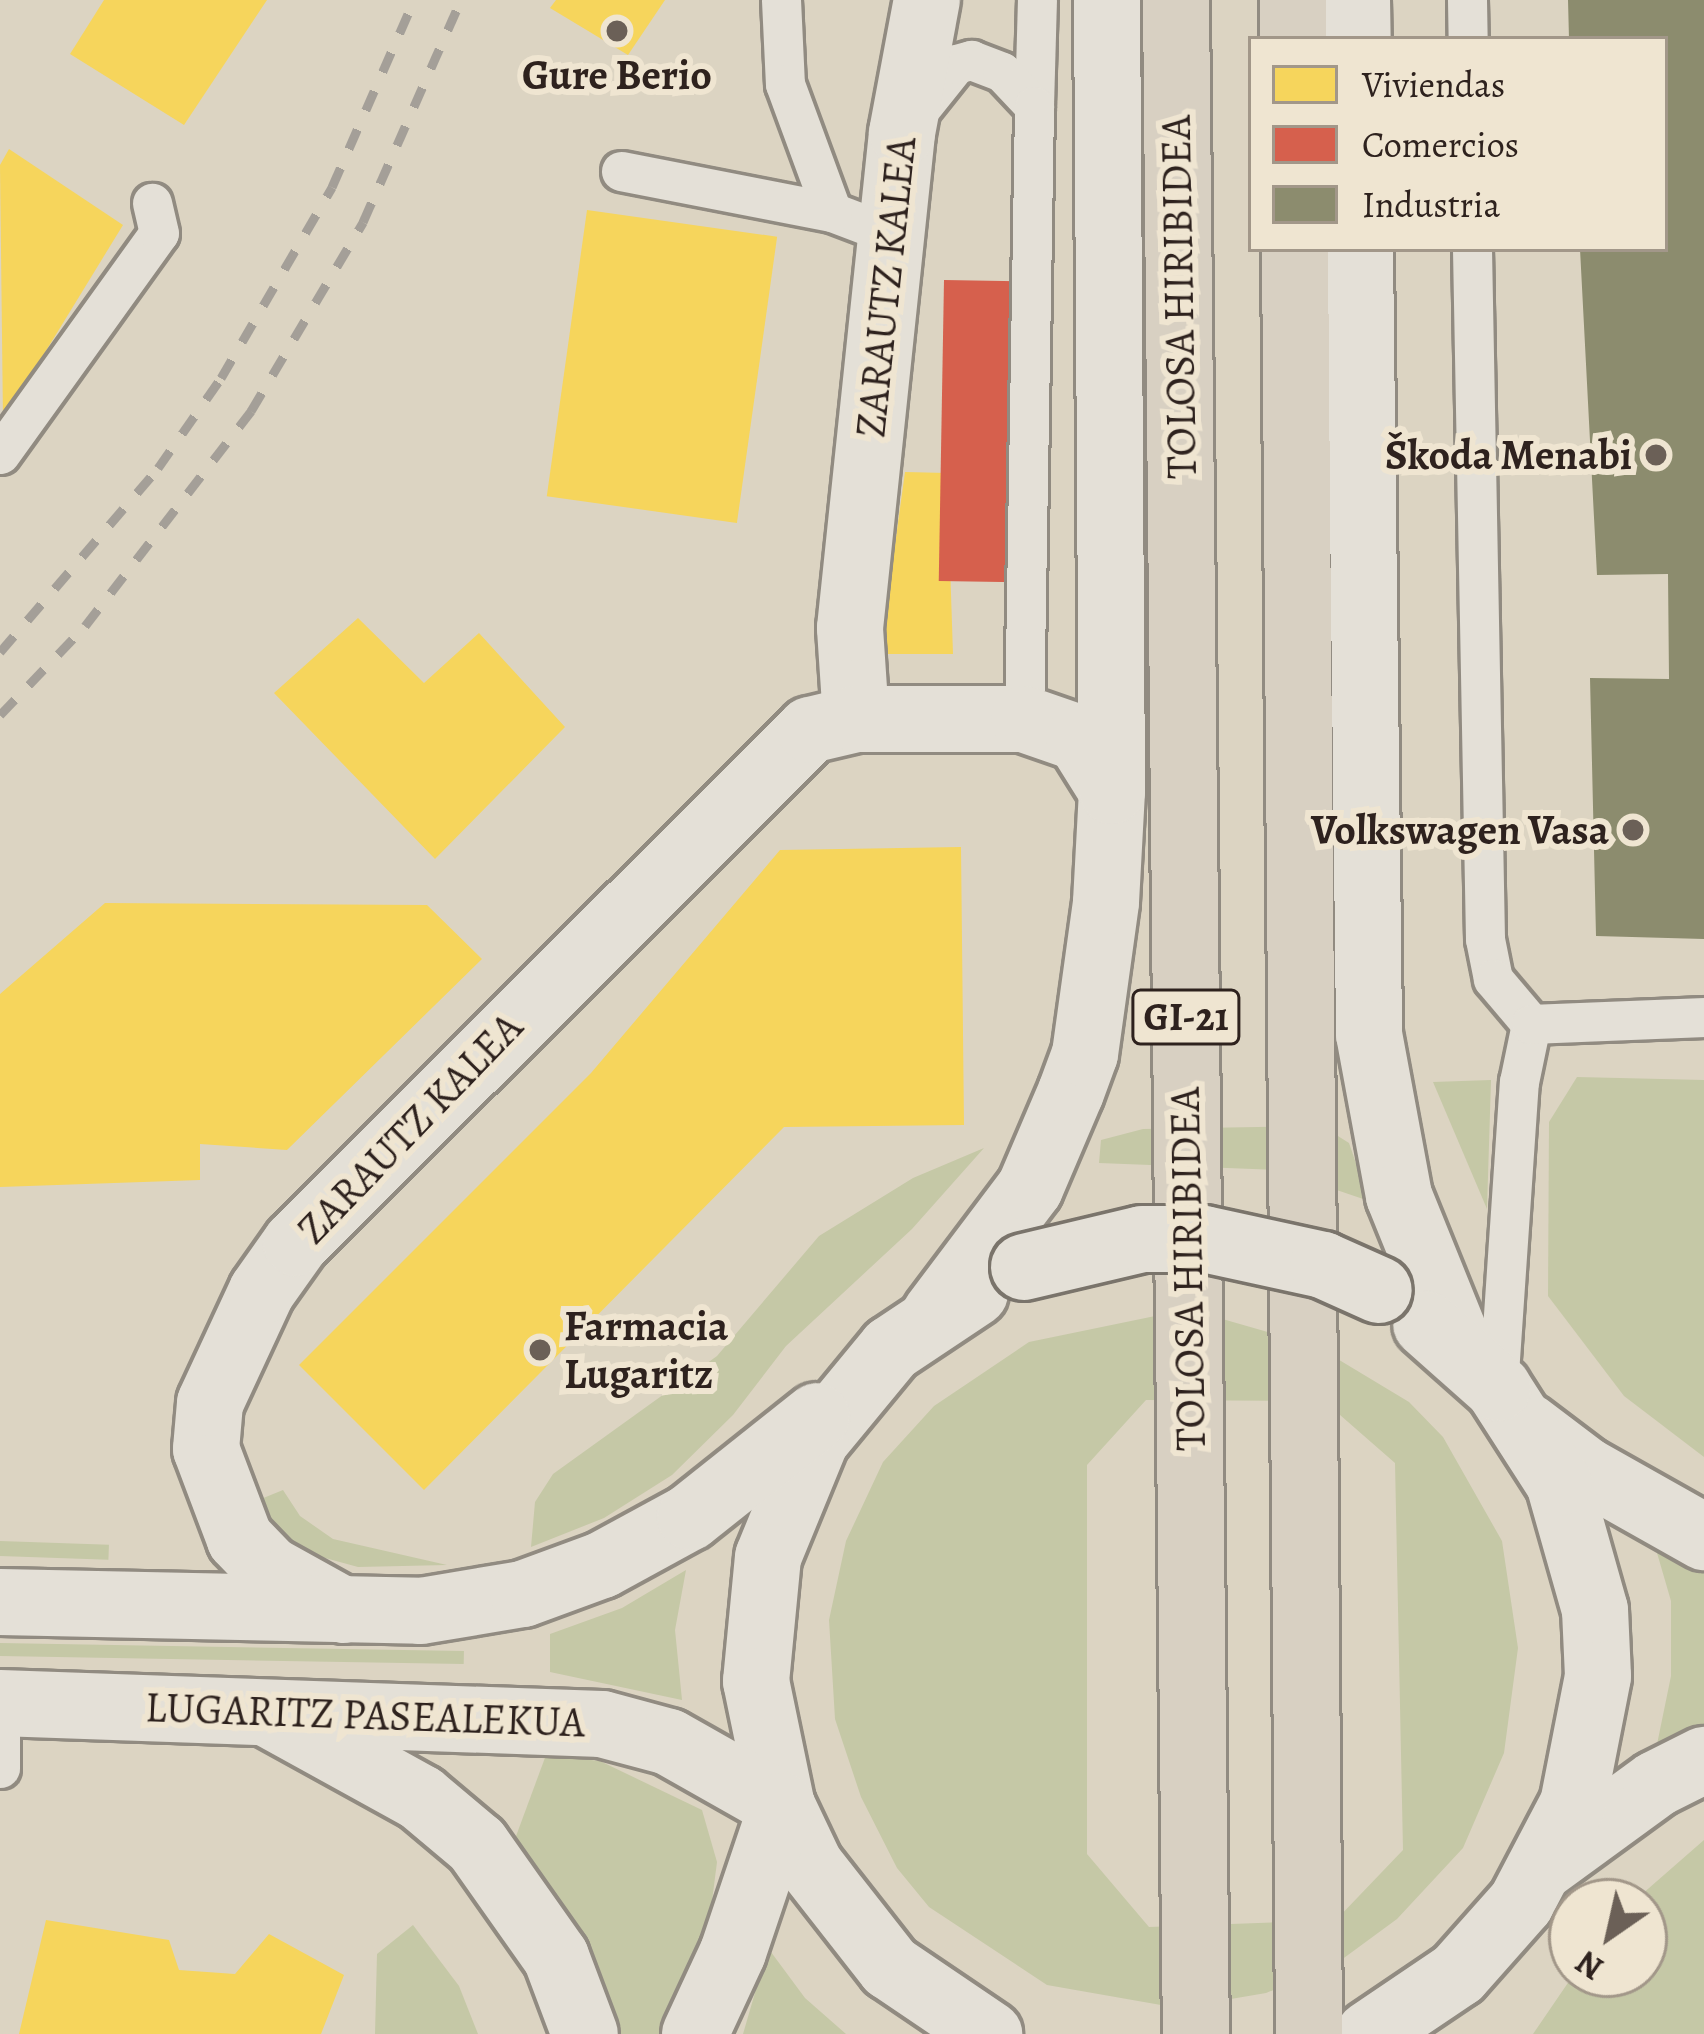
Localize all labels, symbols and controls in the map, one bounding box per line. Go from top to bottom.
marker: Gure Berio [604,18,630,44]
legend [1248,36,1668,252]
place label: Gure Berio [522,50,712,100]
text: Viviendas [1362,60,1505,109]
street label: TOLOSA HIRIBIDEA [1151,115,1207,479]
text: Comercios [1362,120,1519,169]
street label: ZARAUTZ KALEA [845,134,927,440]
text: Industria [1362,180,1500,229]
place label: Škoda Menabi [1385,430,1632,480]
marker: Škoda Menabi [1643,442,1669,468]
place label: Volkswagen Vasa [1311,805,1609,855]
marker: Volkswagen Vasa [1620,817,1646,843]
road number: GI-21 [1129,984,1243,1050]
street label: ZARAUTZ KALEA [287,1002,533,1254]
street label: TOLOSA HIRIBIDEA [1160,1087,1216,1451]
place label: Farmacia Lugaritz [564,1301,728,1400]
marker: Farmacia Lugaritz [527,1337,553,1363]
street label: LUGARITZ PASEALEKUA [144,1682,586,1748]
north arrow [1548,1878,1668,1998]
text: N [1567,1940,1612,1991]

